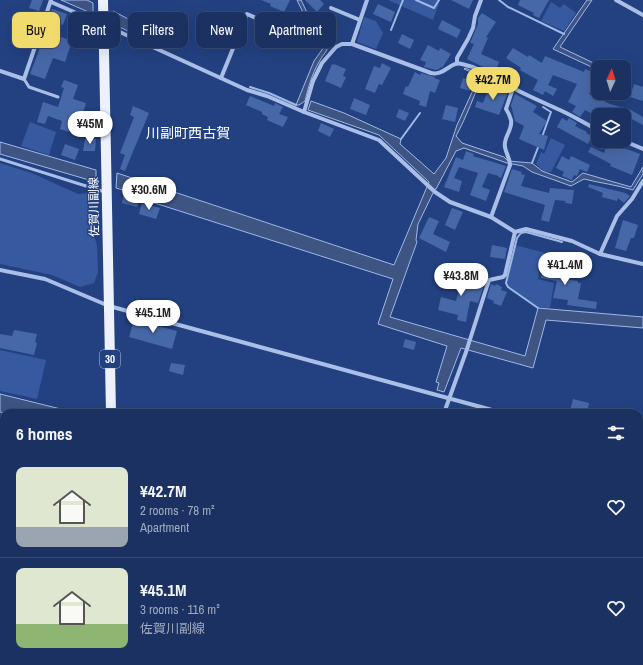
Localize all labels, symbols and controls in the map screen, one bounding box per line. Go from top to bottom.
chip: Buy [12,12,60,48]
chip: Rent [68,12,120,48]
chip: Filters [128,12,188,48]
chip: New [196,12,247,48]
chip: Apartment [255,12,336,48]
north arrow [591,60,631,100]
map controls [591,60,631,148]
pin: ¥42.7M [460,67,526,101]
text: ¥42.7M [475,71,511,88]
button: layers [591,108,631,148]
pin: ¥45M [66,111,114,145]
text: ¥45M [77,115,103,132]
district label: 川副町西古賀 [146,124,230,142]
street label: 佐賀川副線 [85,177,103,237]
pin: ¥30.6M [116,177,182,211]
text: ¥30.6M [131,181,167,198]
pin: ¥41.4M [532,252,598,286]
text: ¥41.4M [547,256,583,273]
pin: ¥43.8M [428,263,494,297]
text: ¥43.8M [443,267,479,284]
pin: ¥45.1M [120,300,186,334]
text: ¥45.1M [135,304,171,321]
road number: 30 [100,350,120,368]
text: 6 homes [16,422,73,445]
icon: filters [605,422,627,444]
text: ¥42.7M [140,479,187,502]
icon: home [48,483,96,531]
icon: heart [605,496,627,518]
text: 2 rooms · 78 m² [140,502,215,519]
text: Apartment [140,519,189,536]
text: ¥45.1M [140,578,187,601]
icon: home [48,584,96,632]
icon: heart [605,597,627,619]
text: 3 rooms · 116 m² [140,601,220,618]
text: 佐賀川副線 [140,620,205,637]

